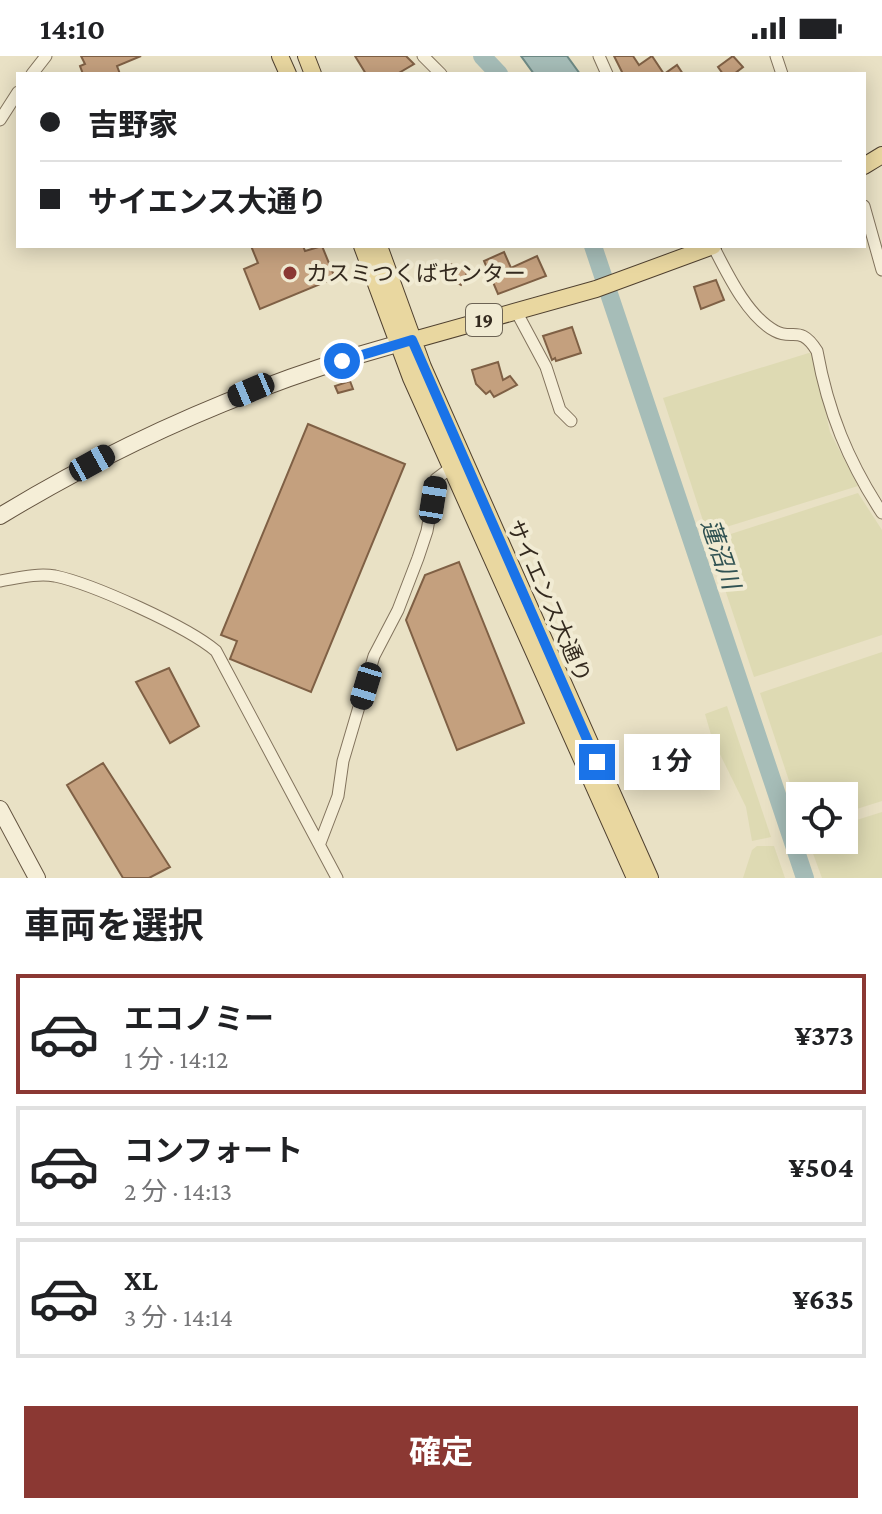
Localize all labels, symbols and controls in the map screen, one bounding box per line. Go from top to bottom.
text: 14:10 [40,12,105,45]
text: 吉野家 [88,108,178,141]
text: サイエンス大通り [88,185,327,218]
place label: カスミつくばセンター [306,261,526,286]
marker: カスミつくばセンター [281,264,299,282]
road number: 19 [466,304,502,336]
route start [324,343,360,379]
car [224,370,278,410]
car [65,441,119,485]
car [417,474,449,526]
street label: サイエンス大通り [502,516,596,686]
water label: 蓮沼川 [697,516,746,595]
car [348,660,384,712]
callout: 1 分 [625,734,721,790]
route end [579,744,615,780]
text: 1 分 [652,747,692,776]
map controls [786,782,858,854]
button: locate [786,782,858,854]
text: 車両を選択 [24,906,204,946]
icon: car [28,998,100,1070]
text: エコノミー [124,1002,274,1035]
text: ¥373 [795,1018,854,1051]
text: 1 分 · 14:12 [124,1045,228,1074]
icon: car [28,1130,100,1202]
text: コンフォート [124,1134,303,1167]
text: ¥504 [789,1150,854,1183]
text: 2 分 · 14:13 [124,1177,232,1206]
icon: car [28,1262,100,1334]
text: XL [124,1263,158,1296]
text: ¥635 [792,1282,854,1315]
text: 3 分 · 14:14 [124,1303,233,1332]
button: 確定 [24,1406,858,1498]

